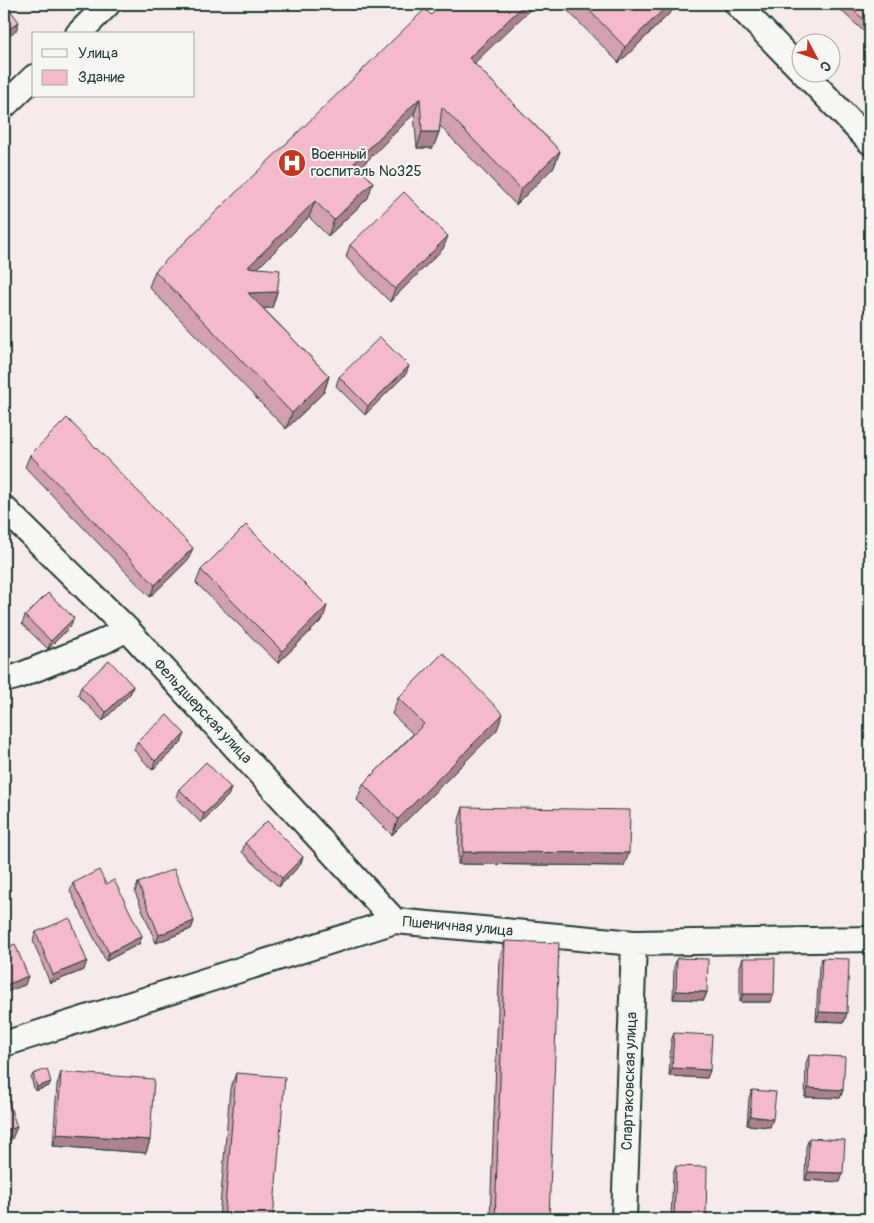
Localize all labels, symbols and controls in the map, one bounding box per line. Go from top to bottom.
legend [32,32,195,98]
north arrow [792,32,842,82]
text: Улица [78,44,118,63]
text: С [816,57,835,75]
text: Здание [78,68,125,87]
place label: Военный госпиталь №325 [311,145,422,181]
hospital icon: Военный госпиталь №325 [277,148,307,178]
street label: Фельдшерская улица [149,655,256,768]
street label: Пшеничная улица [402,912,514,941]
street label: Спартаковская улица [618,1011,641,1151]

